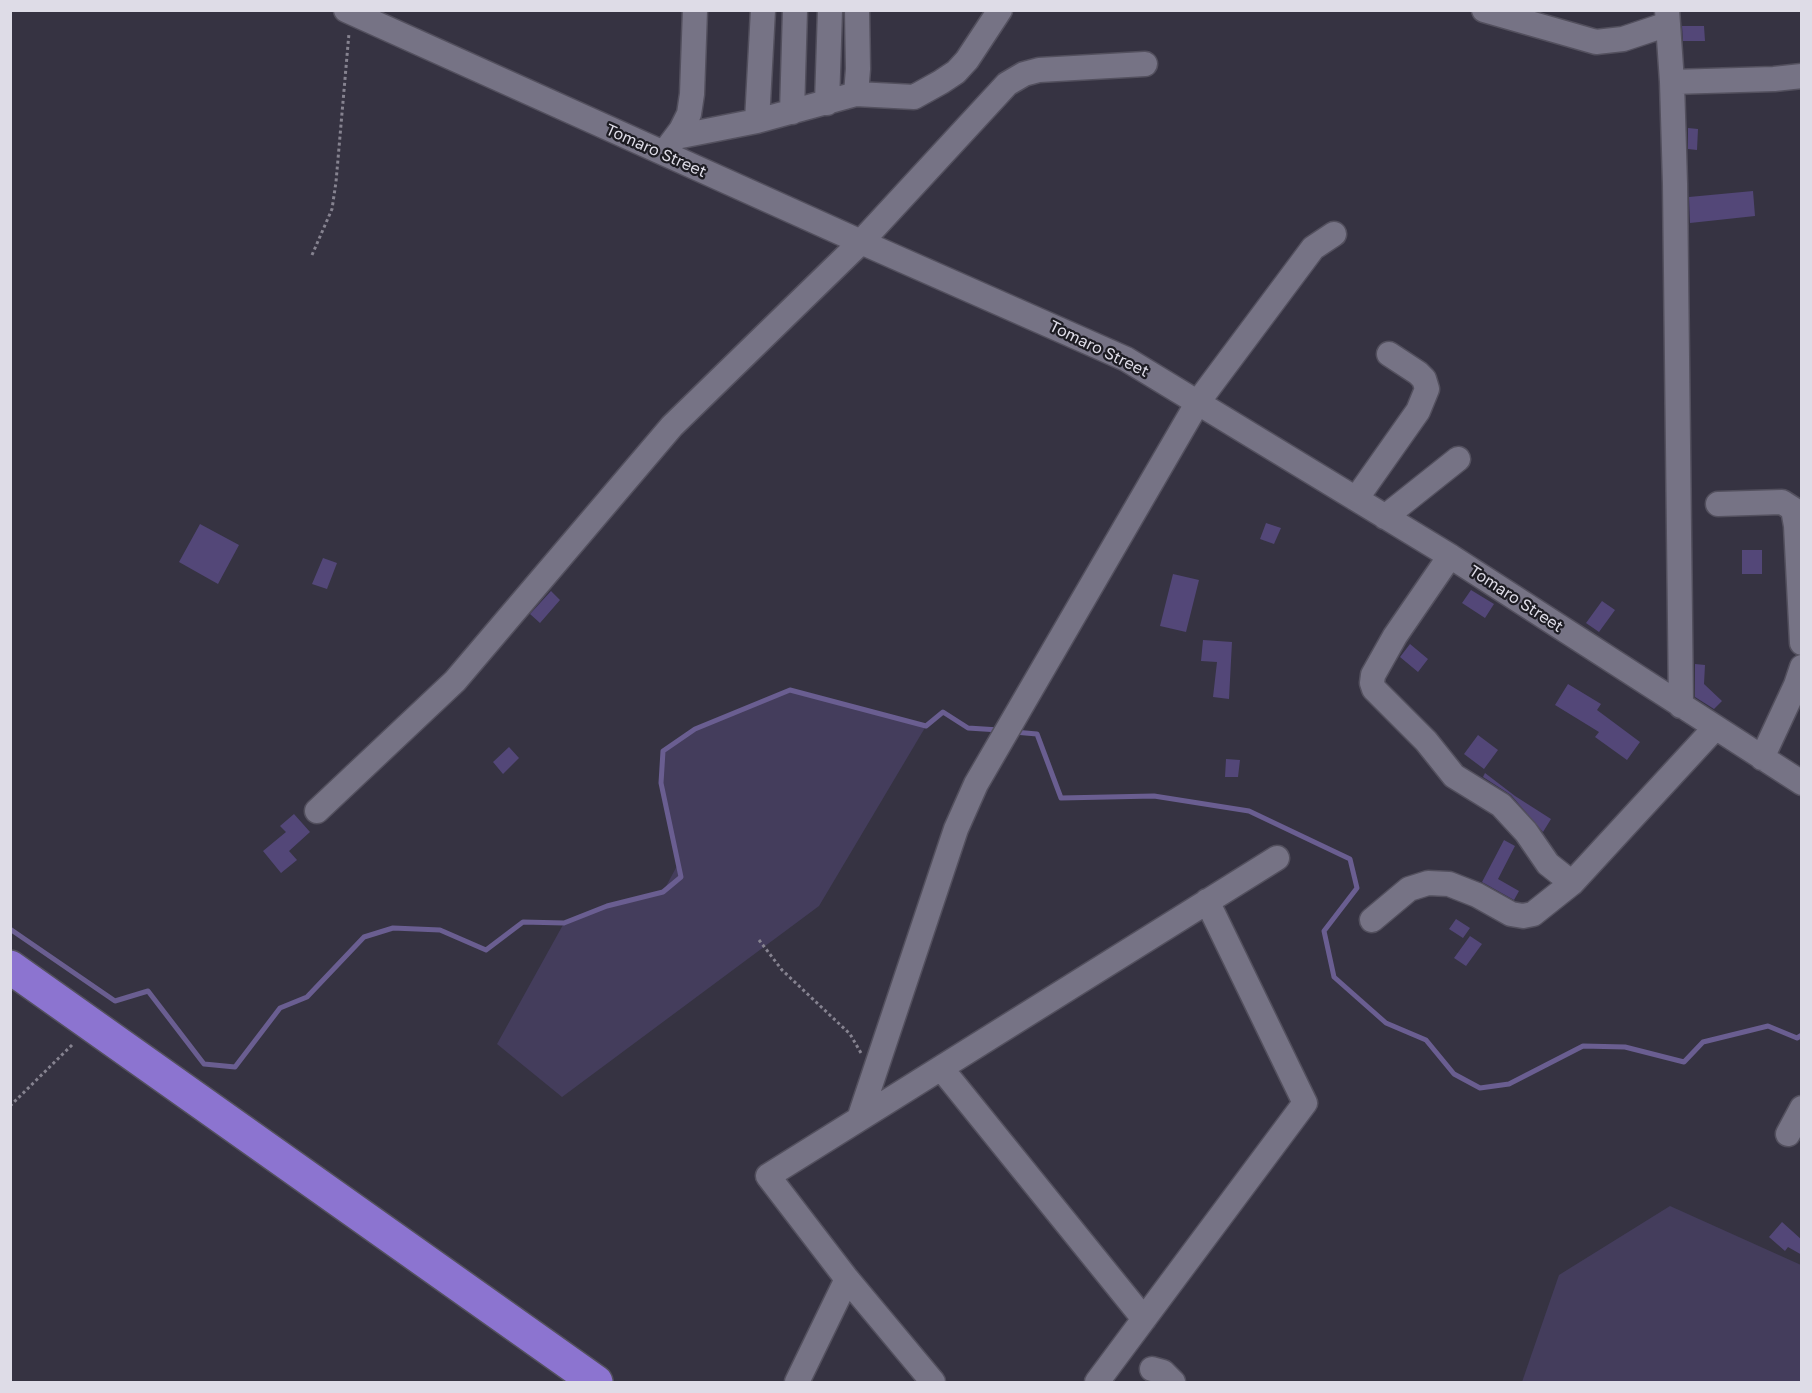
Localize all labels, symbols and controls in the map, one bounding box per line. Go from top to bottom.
street label: Tomaro Street [603,120,709,182]
street label: Tomaro Street [1046,317,1152,381]
street label: Tomaro Street [1465,561,1567,637]

